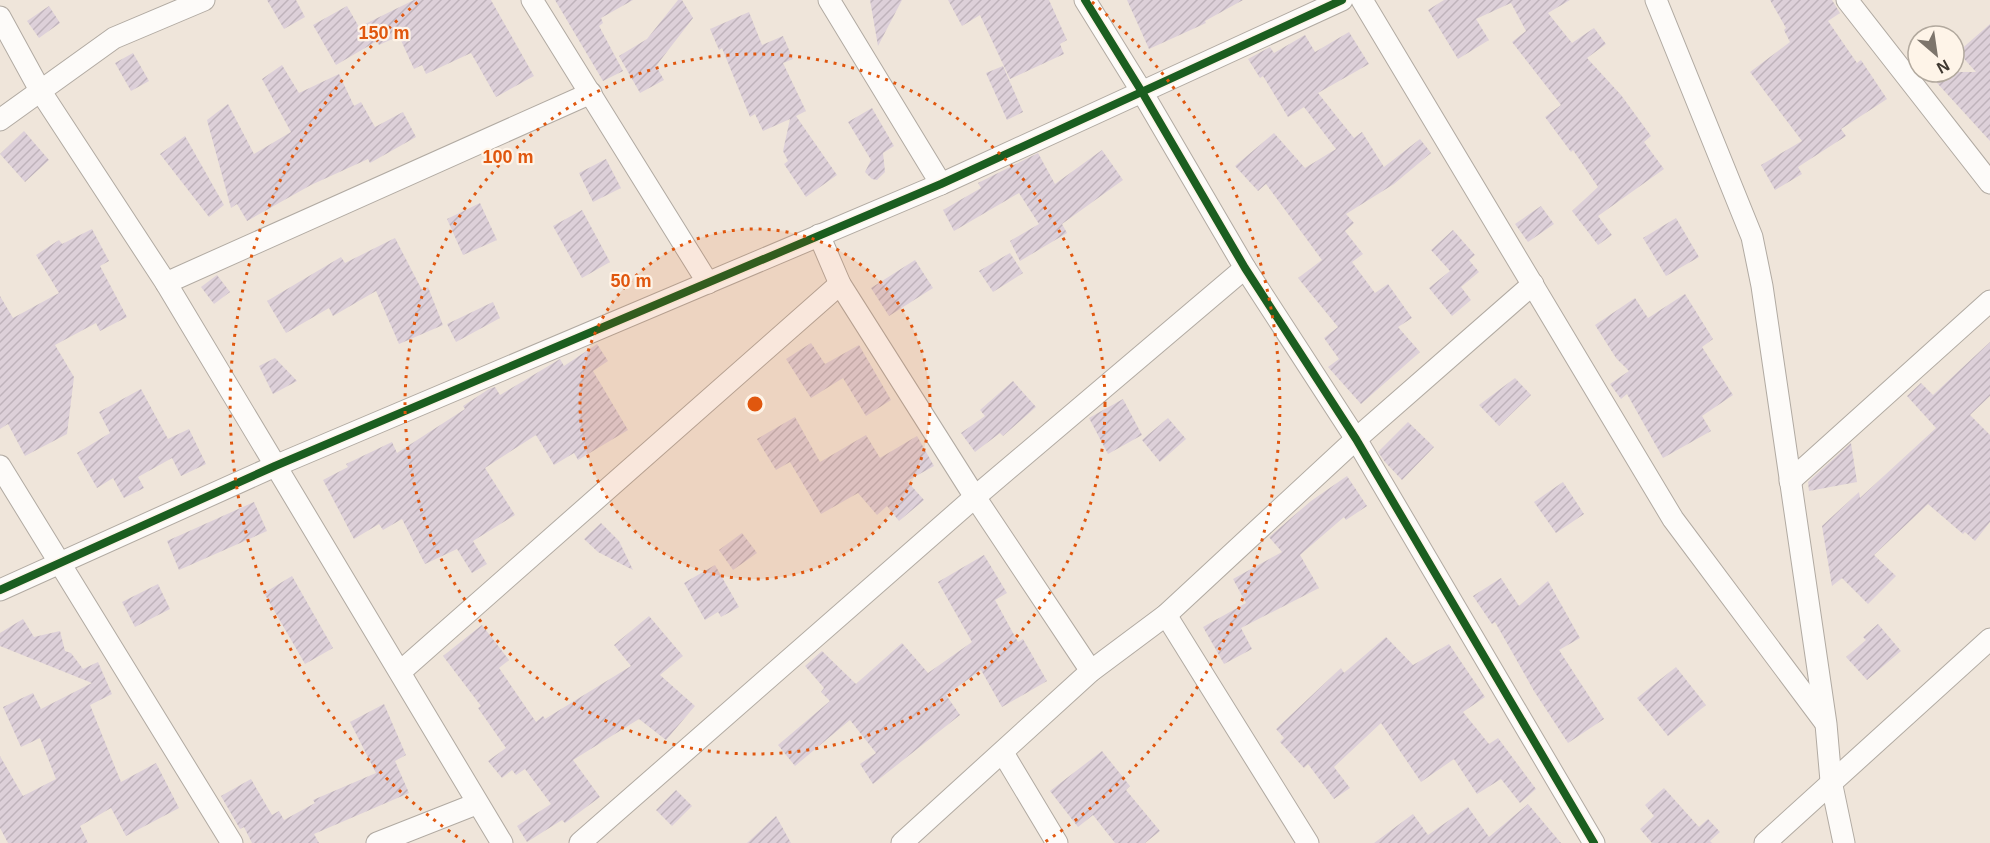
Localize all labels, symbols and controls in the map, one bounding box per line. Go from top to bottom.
text: 150 m [358,23,410,43]
north arrow [1906,24,1966,84]
text: N [1934,56,1952,77]
text: 100 m [482,147,534,167]
text: 50 m [610,271,652,291]
centre of rings [745,394,765,414]

